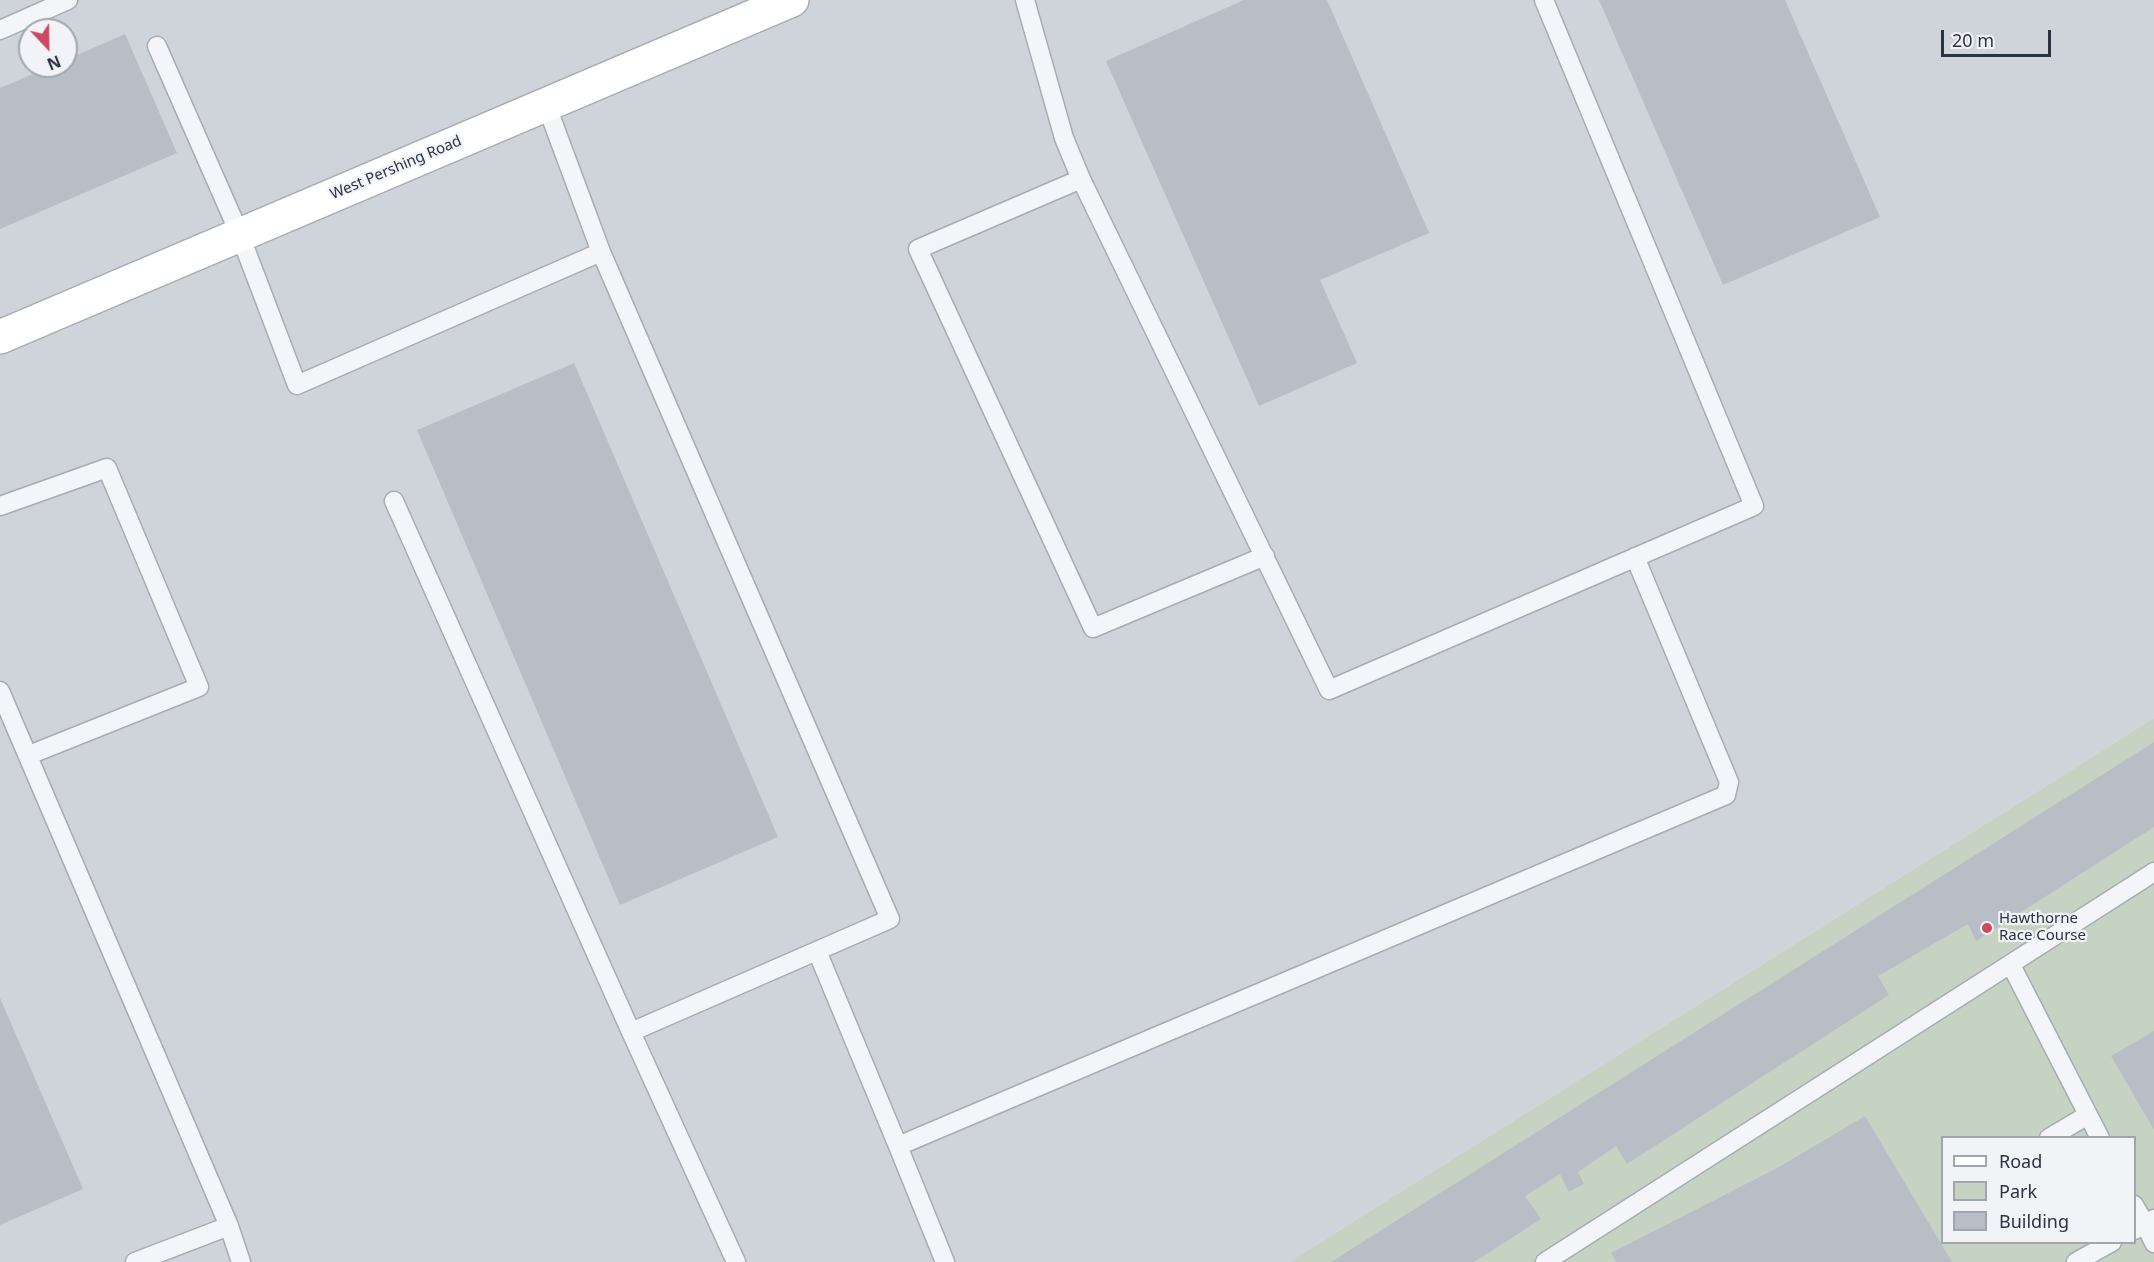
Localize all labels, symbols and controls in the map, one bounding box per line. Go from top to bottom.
north arrow [18,18,78,78]
scale bar [1944,18,2054,56]
text: 20 m [1952,28,1994,52]
text: N [44,50,64,75]
street label: West Pershing Road [328,132,464,204]
place label: Hawthorne Race Course [1999,910,2086,945]
marker: Hawthorne Race Course [1980,921,1994,935]
legend [1941,1136,2136,1244]
text: Road [1999,1149,2042,1173]
text: Park [1999,1179,2037,1203]
text: Building [1999,1209,2069,1233]

